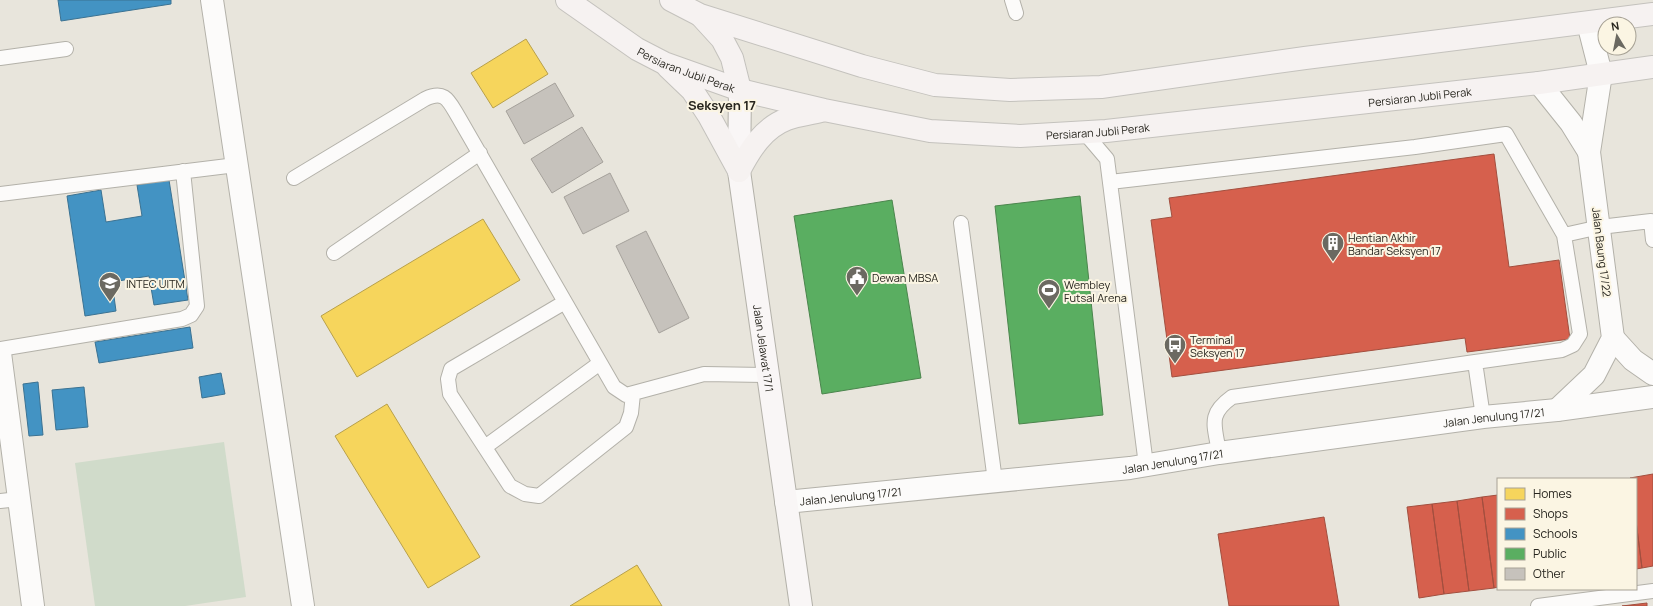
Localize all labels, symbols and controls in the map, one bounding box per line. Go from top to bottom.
north arrow [1597,16,1637,56]
text: N [1610,18,1620,34]
street label: Persiaran Jubli Perak [635,43,738,95]
street label: Persiaran Jubli Perak [1367,83,1473,109]
district label: Seksyen 17 [688,96,756,114]
street label: Persiaran Jubli Perak [1046,119,1151,142]
street label: Jalan Baung 17/22 [1589,206,1615,298]
building icon: Hentian Akhir Bandar Seksyen 17 [1320,230,1346,263]
place label: Hentian Akhir Bandar Seksyen 17 [1348,230,1441,258]
public building icon: Dewan MBSA [844,264,870,297]
school or university icon: INTEC UITM [97,270,123,303]
place label: Dewan MBSA [872,270,938,285]
place label: INTEC UITM [126,276,185,291]
sports icon: Wembley Futsal Arena [1036,277,1062,310]
place label: Wembley Futsal Arena [1064,277,1127,305]
street label: Jalan Jelawat 17/1 [751,304,778,393]
bus stop icon: Terminal Seksyen 17 [1162,332,1188,365]
place label: Terminal Seksyen 17 [1190,332,1245,360]
street label: Jalan Jenulung 17/21 [1442,404,1545,430]
street label: Jalan Jenulung 17/21 [1122,445,1224,476]
legend [1497,478,1637,590]
street label: Jalan Jenulung 17/21 [799,483,902,508]
text: Homes [1533,485,1572,502]
text: Shops [1533,505,1568,522]
text: Schools [1533,525,1577,542]
text: Public [1533,545,1567,562]
text: Other [1533,565,1566,582]

